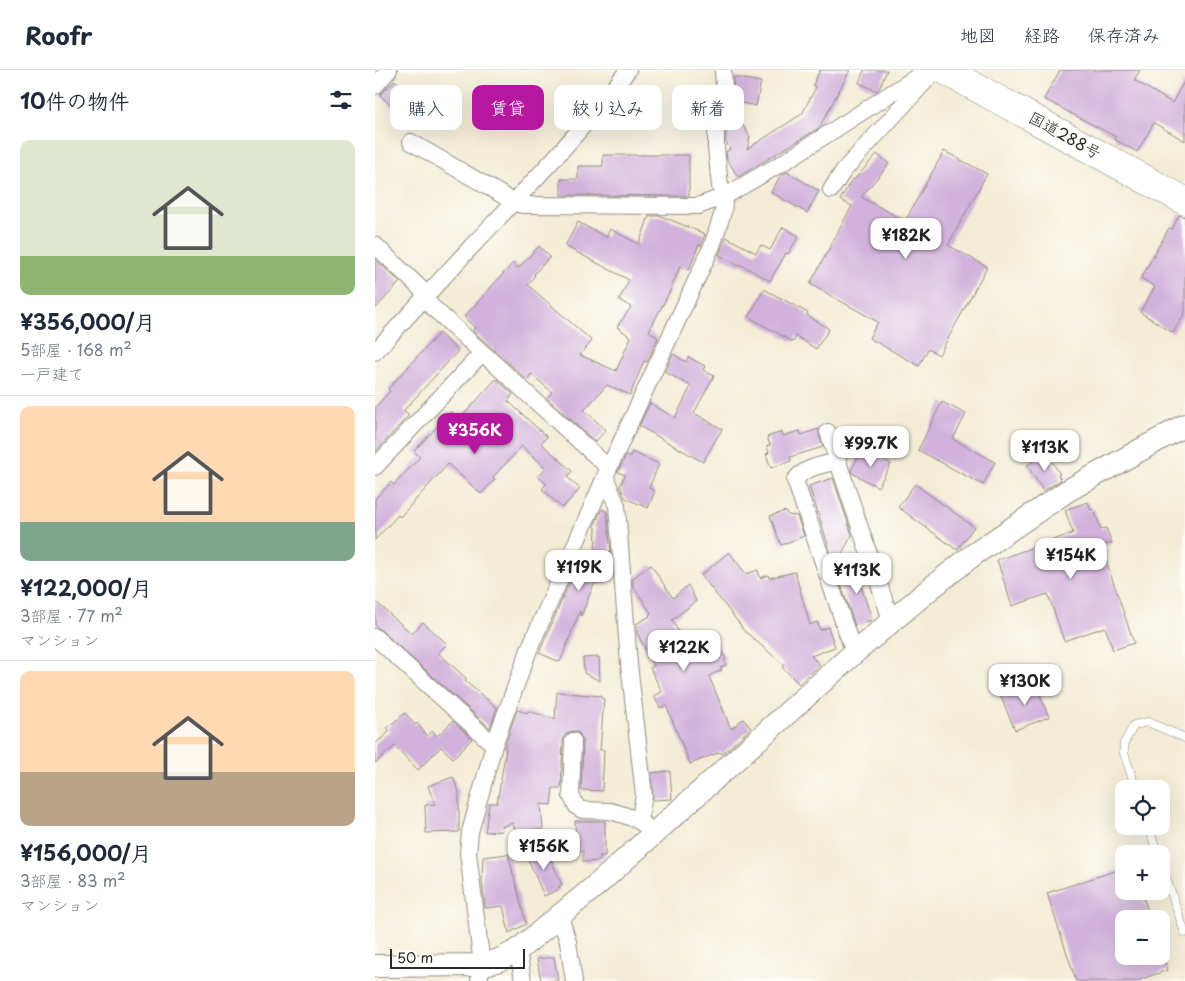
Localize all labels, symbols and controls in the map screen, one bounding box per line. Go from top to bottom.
text: Roofr [25,17,92,53]
text: 地図 [960,21,996,48]
text: 経路 [1024,21,1060,48]
text: 保存済み [1088,21,1160,48]
text: 10件の物件 [20,84,130,116]
chip: 購入 [390,85,462,130]
chip: 賃貸 [472,85,544,130]
chip: 絞り込み [554,85,662,130]
chip: 新着 [672,85,744,130]
icon: filters [327,86,355,114]
street label: 国道288号 [1025,104,1106,164]
icon: home [143,173,233,263]
pin: ¥182K [871,218,941,260]
text: ¥182K [881,222,931,246]
text: ¥356,000/月 [20,305,155,337]
text: 5部屋 · 168 m² [20,337,132,361]
text: 一戸建て [20,361,84,385]
pin: ¥356K [440,412,510,455]
text: ¥356K [448,417,502,441]
pin: ¥99.7K [830,426,912,468]
text: ¥99.7K [844,430,898,454]
pin: ¥113K [1010,430,1080,472]
text: ¥113K [1021,434,1069,458]
icon: home [143,438,233,528]
pin: ¥154K [1036,538,1106,580]
text: ¥154K [1046,542,1096,566]
pin: ¥119K [544,550,614,592]
pin: ¥113K [822,552,892,595]
text: ¥119K [556,554,602,578]
text: ¥113K [833,557,881,581]
text: ¥122,000/月 [20,571,152,603]
text: 3部屋 · 77 m² [20,603,123,627]
text: マンション [20,627,99,651]
pin: ¥122K [649,630,719,672]
text: ¥122K [659,634,709,658]
pin: ¥130K [990,664,1060,706]
text: ¥130K [1000,668,1050,692]
icon: home [143,703,233,793]
map controls [1115,780,1170,965]
button: locate [1115,780,1170,835]
pin: ¥156K [509,828,579,871]
text: ¥156K [519,833,569,857]
text: ¥156,000/月 [20,836,152,868]
button: + [1115,845,1170,900]
text: 3部屋 · 83 m² [20,868,126,892]
text: マンション [20,892,99,916]
button: − [1115,910,1170,965]
scale bar [390,946,525,969]
text: 50 m [397,947,433,968]

